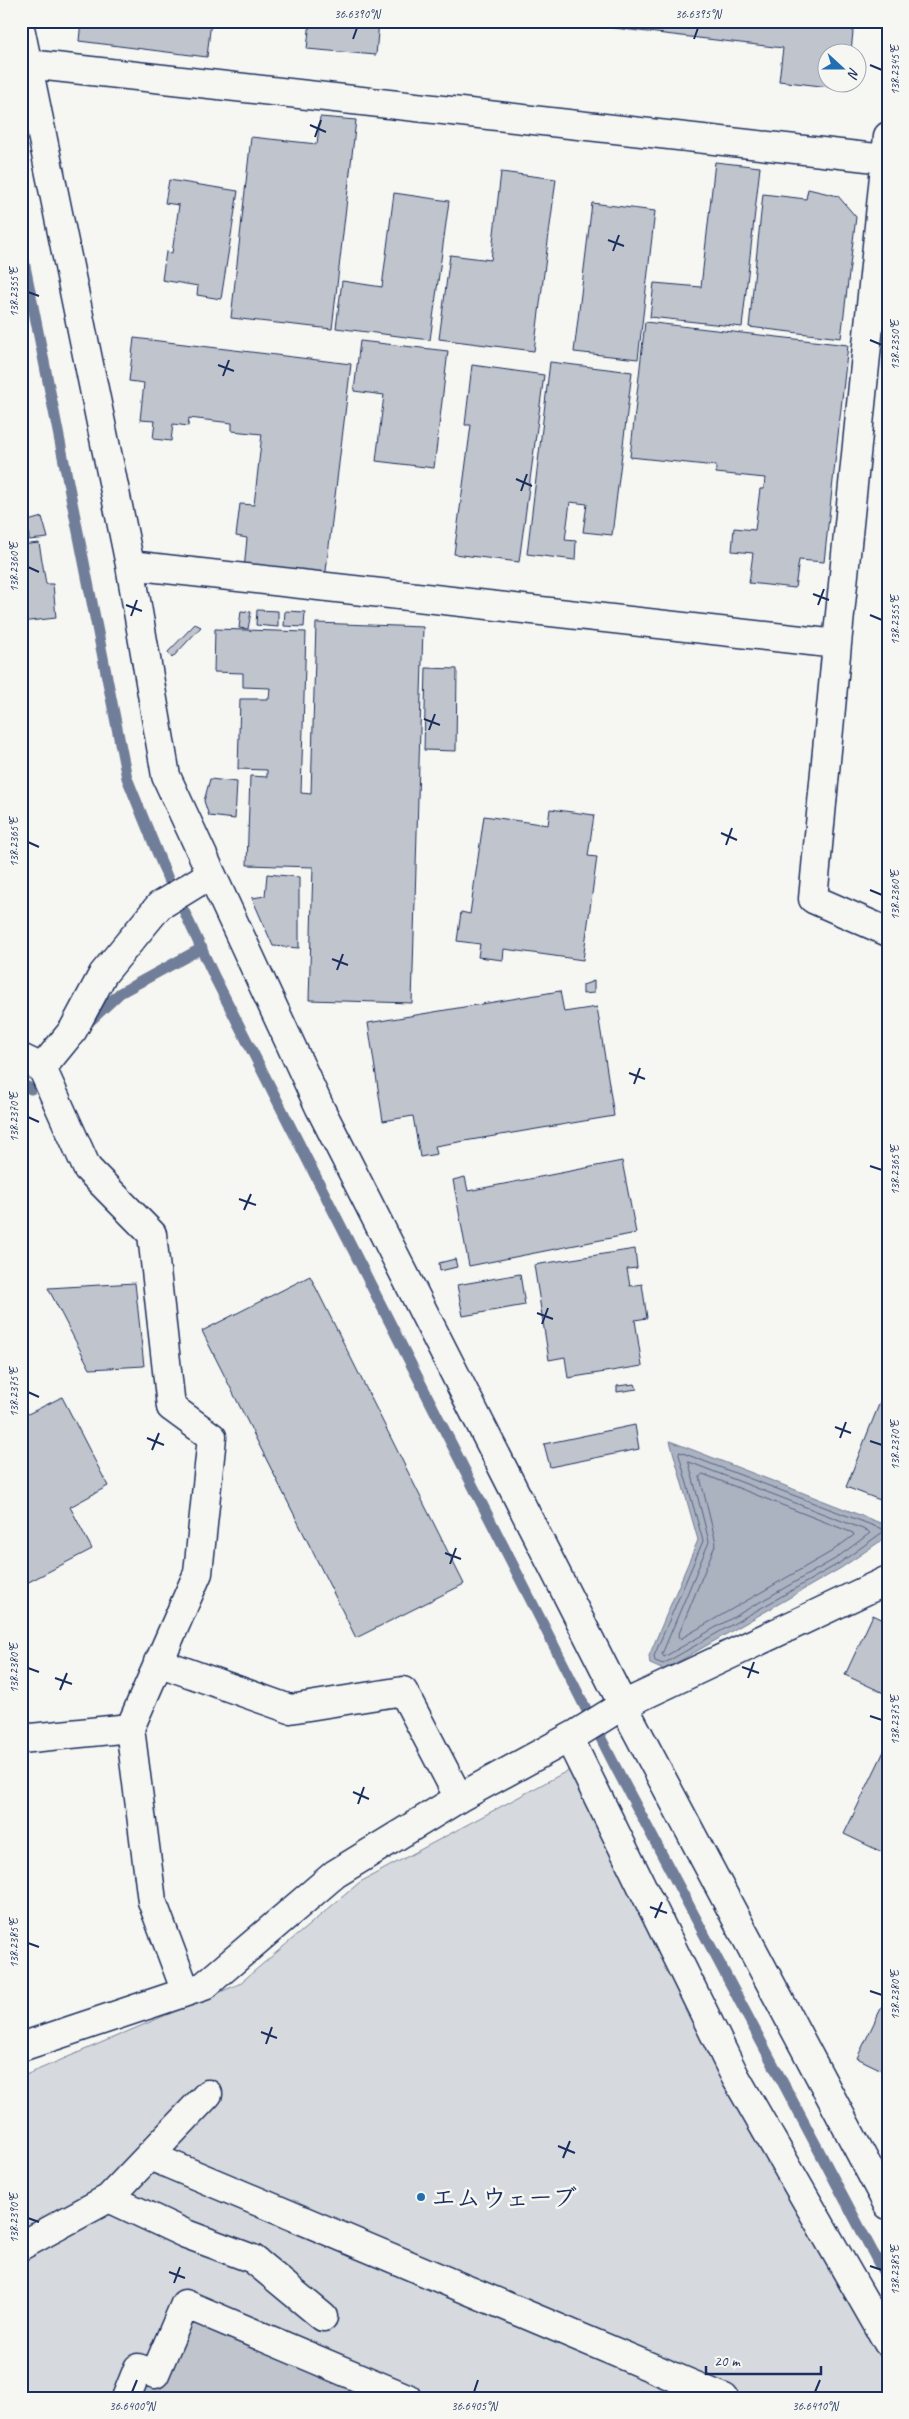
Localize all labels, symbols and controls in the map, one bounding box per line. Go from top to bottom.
text: 36.6390°N [334,6,381,22]
text: 36.6395°N [675,6,722,22]
north arrow [816,42,866,92]
text: 138.2345°E [887,43,903,95]
text: N [843,65,863,82]
text: 138.2355°E [6,265,22,317]
text: 138.2350°E [887,318,903,370]
text: 138.2360°E [6,540,22,592]
text: 138.2355°E [887,593,903,645]
text: 138.2365°E [6,815,22,867]
text: 138.2360°E [887,868,903,920]
text: 138.2370°E [6,1090,22,1142]
text: 138.2365°E [887,1143,903,1195]
text: 138.2375°E [6,1365,22,1417]
text: 138.2370°E [887,1418,903,1470]
text: 138.2380°E [6,1641,22,1693]
text: 138.2375°E [887,1693,903,1745]
text: 138.2385°E [6,1916,22,1968]
text: 138.2380°E [887,1968,903,2020]
place label: エムウェーブ [431,2182,577,2214]
text: 138.2390°E [6,2191,22,2243]
marker: エムウェーブ [415,2191,427,2203]
text: 138.2385°E [887,2243,903,2295]
scale bar [706,2344,822,2376]
text: 20 m [714,2352,741,2371]
text: 36.6400°N [109,2398,156,2414]
text: 36.6405°N [451,2398,498,2414]
text: 36.6410°N [792,2398,839,2414]

